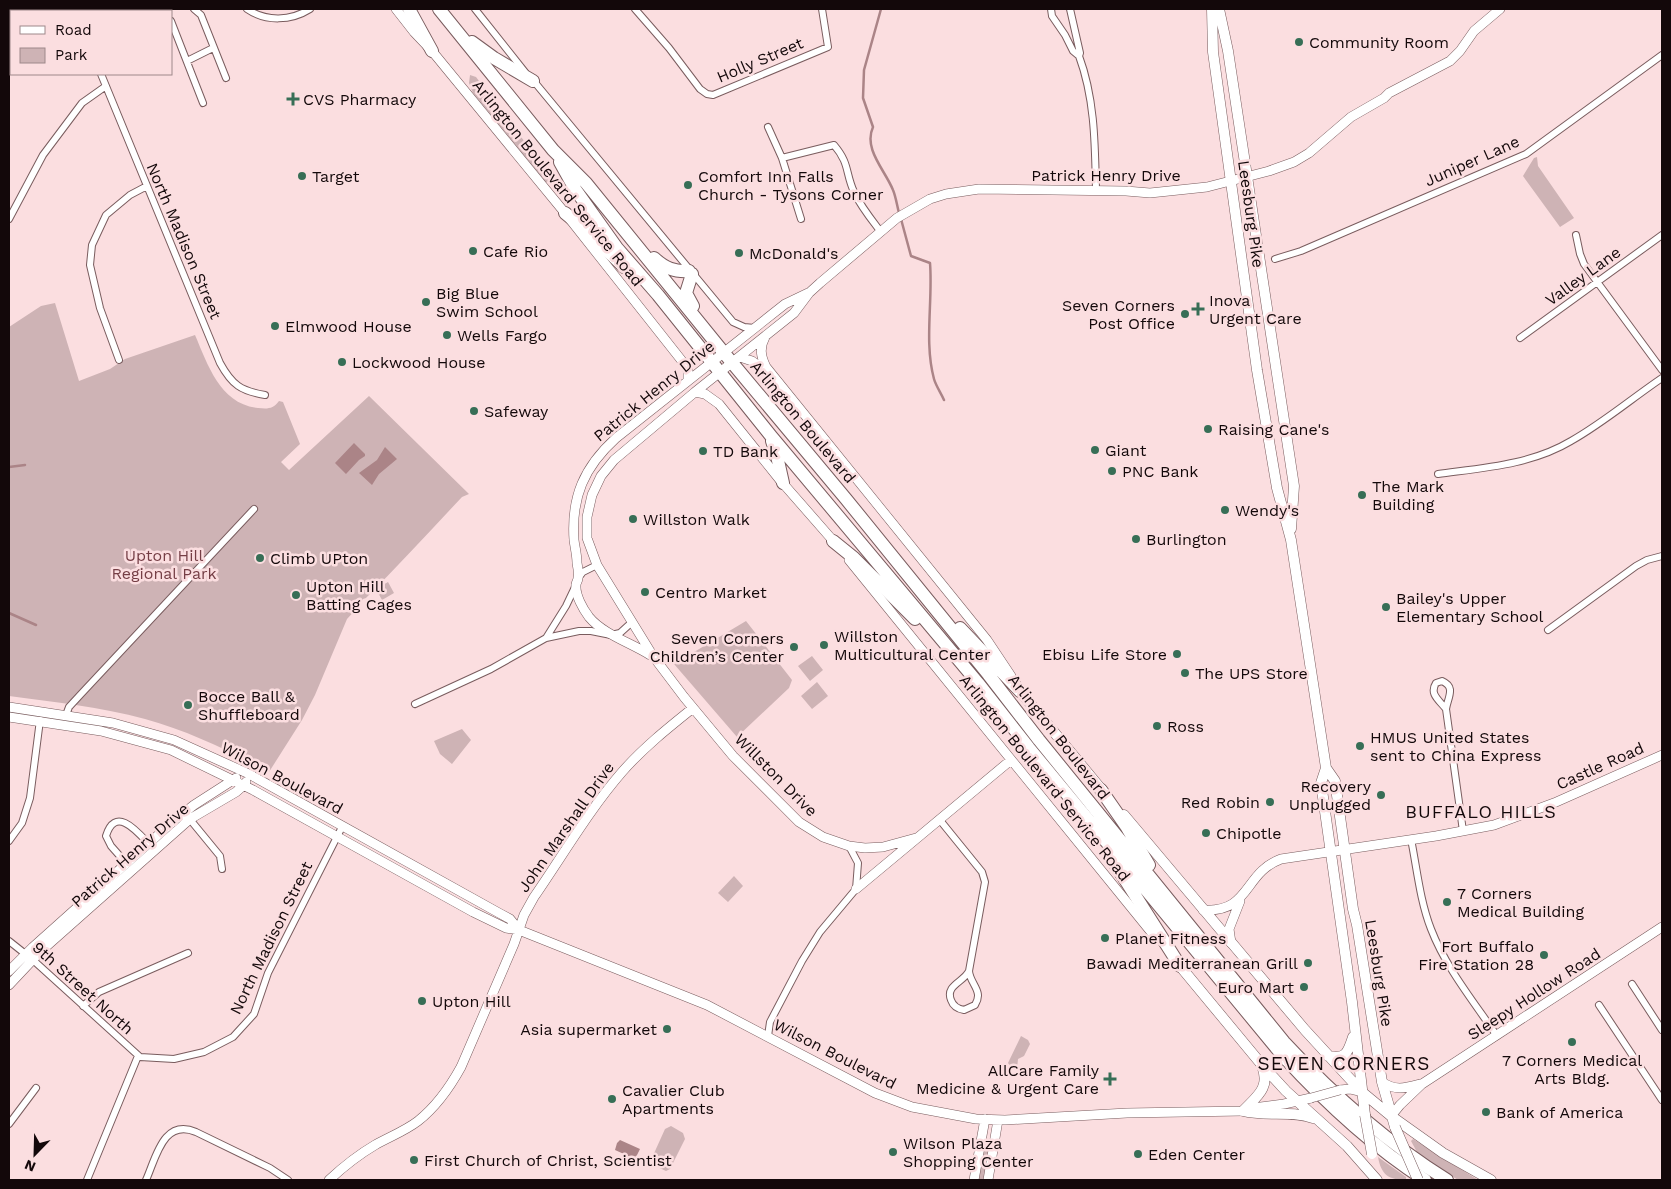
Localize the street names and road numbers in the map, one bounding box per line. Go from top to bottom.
street label: Holly Street [714,33,806,87]
street label: Arlington Boulevard Service Road [469,76,647,290]
street label: Juniper Lane [1422,132,1522,190]
street label: Leesburg Pike [1234,159,1268,269]
street label: North Madison Street [142,160,226,322]
street label: Patrick Henry Drive [1031,166,1181,185]
street label: Valley Lane [1542,242,1624,310]
street label: Patrick Henry Drive [590,337,718,445]
street label: Arlington Boulevard [746,357,860,487]
street label: Arlington Boulevard Service Road [956,671,1134,885]
street label: Arlington Boulevard [1004,671,1114,803]
street label: Willston Drive [731,730,821,820]
street label: Wilson Boulevard [218,738,346,818]
street label: Castle Road [1553,738,1647,794]
street label: John Marshall Drive [514,758,618,896]
street label: Patrick Henry Drive [67,799,193,911]
street label: North Madison Street [226,858,316,1018]
street label: Leesburg Pike [1361,918,1397,1028]
street label: 9th Street North [29,938,137,1038]
street label: Sleepy Hollow Road [1464,944,1604,1044]
street label: Wilson Boulevard [770,1015,900,1093]

